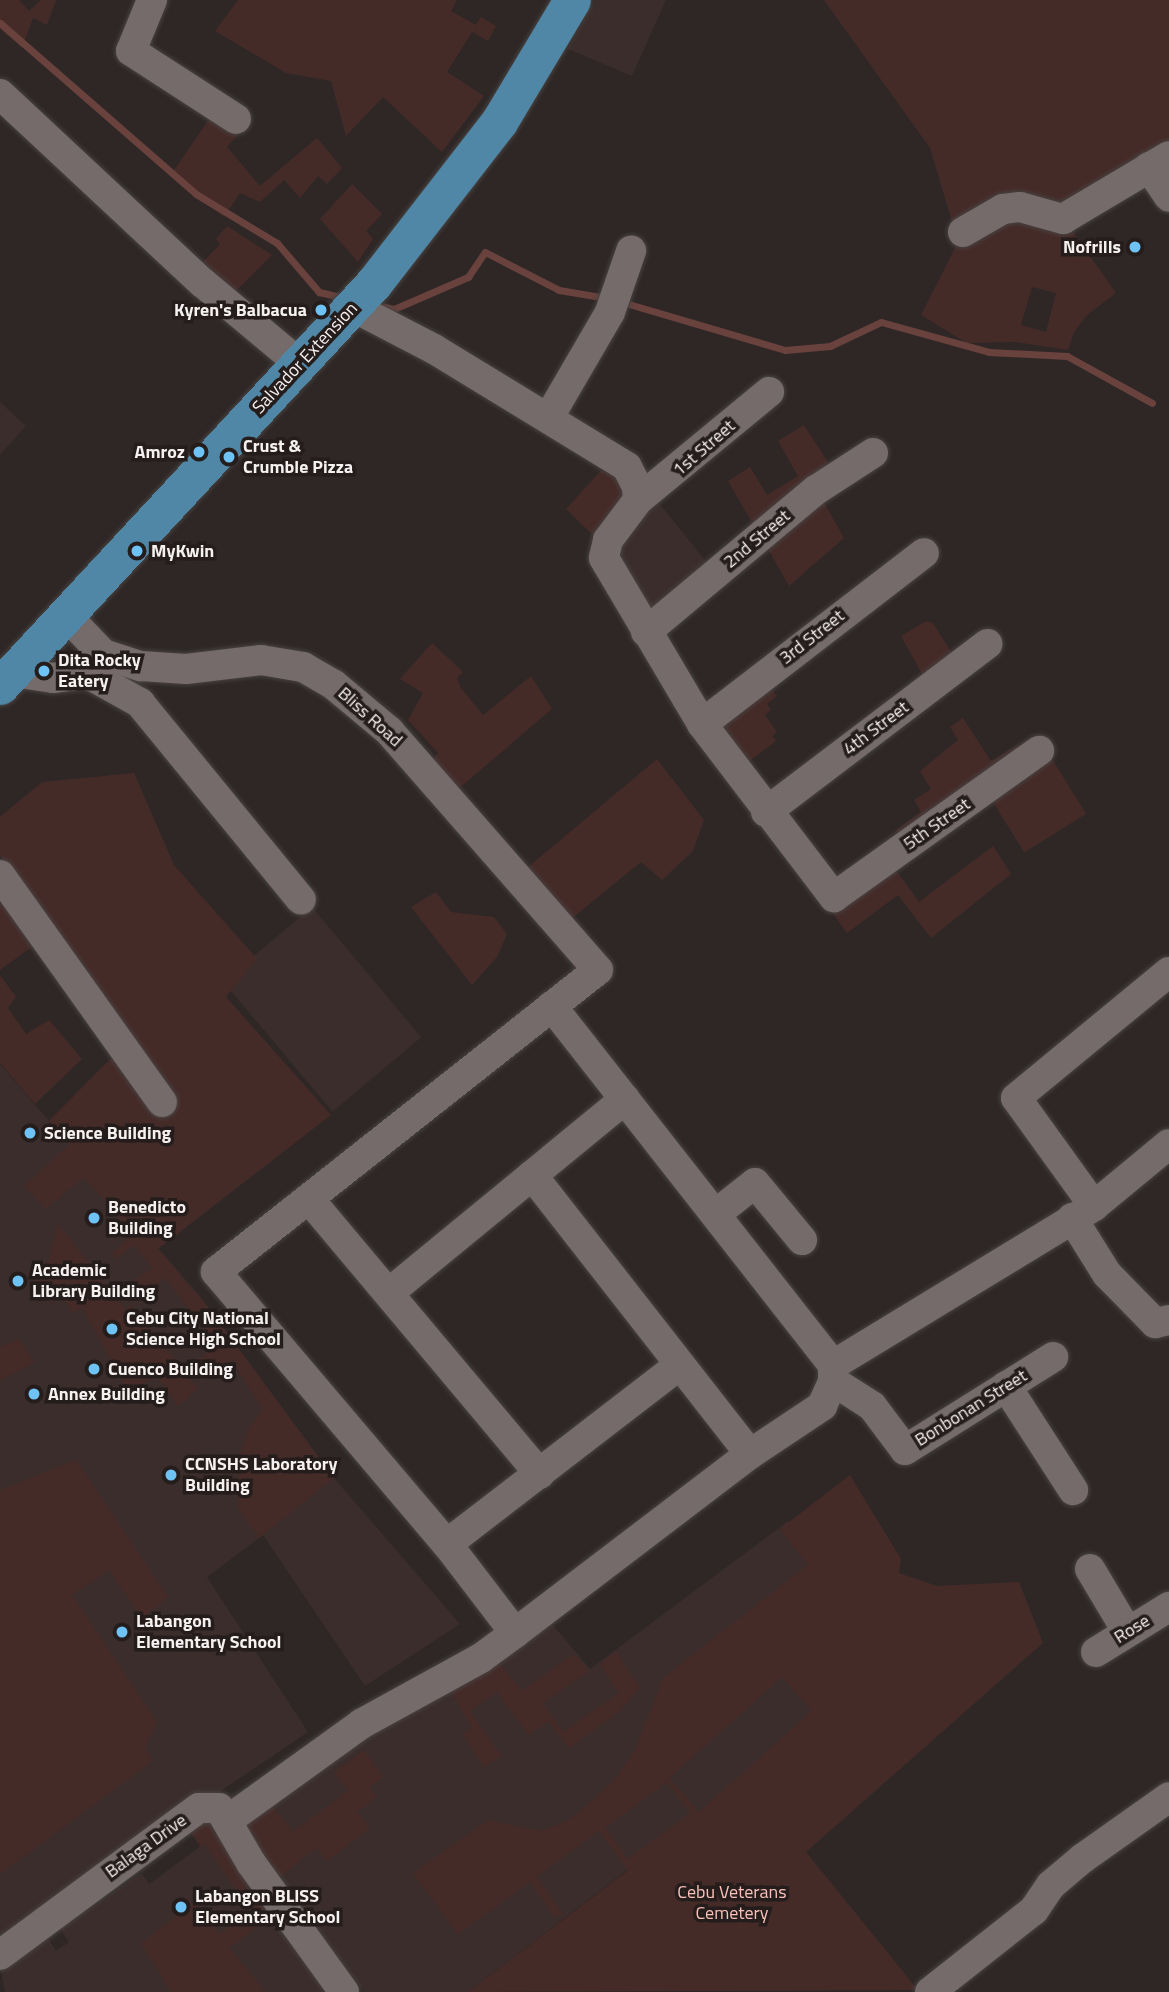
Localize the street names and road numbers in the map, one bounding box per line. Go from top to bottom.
street label: Salvador Extension [248,298,362,418]
street label: 1st Street [669,415,739,481]
street label: 2nd Street [720,505,794,573]
street label: 3rd Street [775,605,849,669]
street label: Bliss Road [333,683,407,751]
street label: 4th Street [839,696,913,760]
street label: 5th Street [900,793,974,855]
street label: Bonbonan Street [911,1365,1031,1451]
street label: Rose [1110,1610,1154,1648]
street label: Balaga Drive [101,1809,191,1883]

